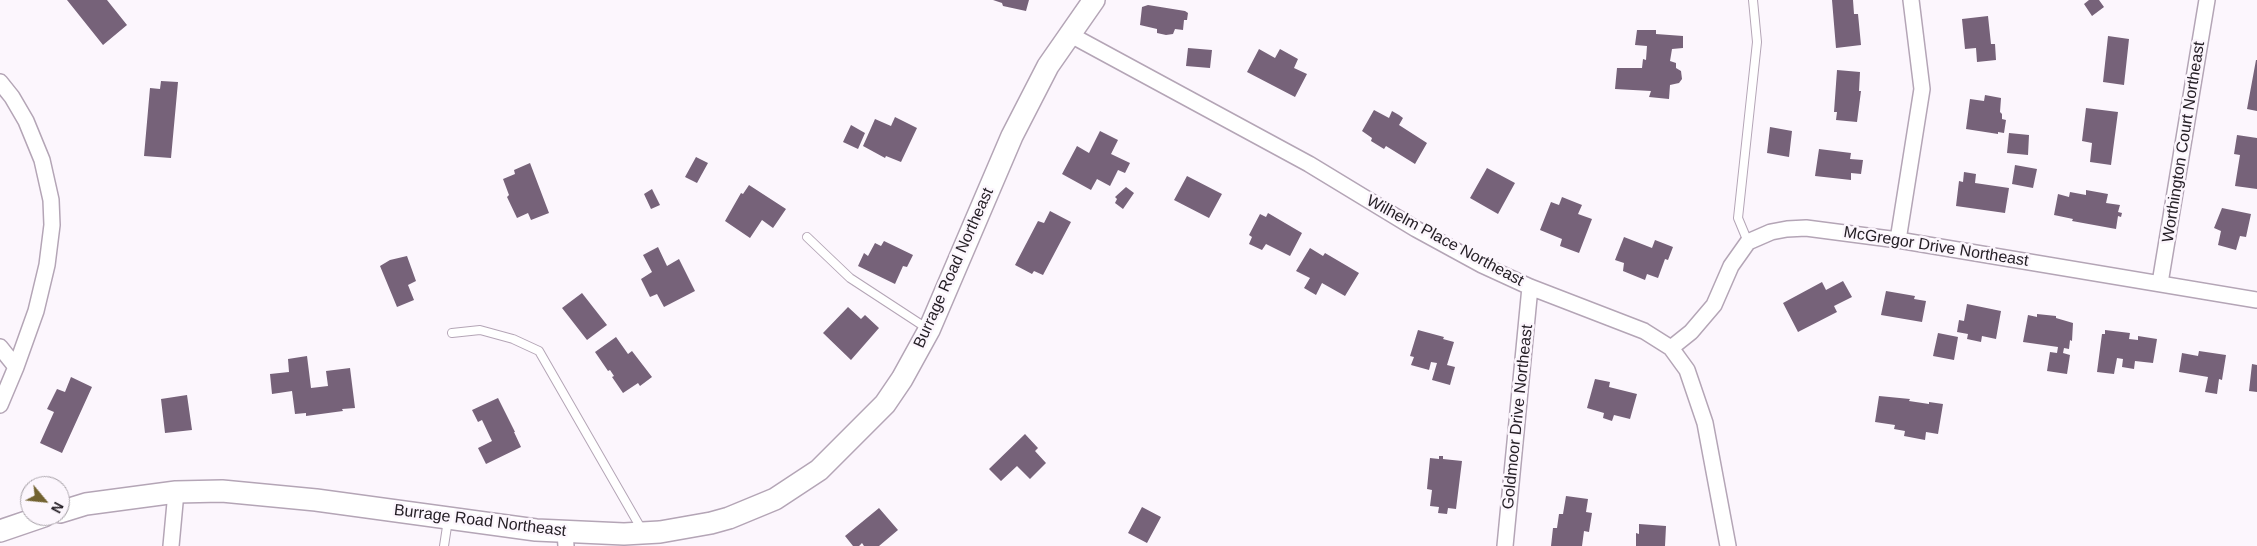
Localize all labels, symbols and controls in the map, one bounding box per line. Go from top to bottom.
street label: Worthington Court Northeast [2159,40,2209,244]
street label: Burrage Road Northeast [910,185,998,351]
street label: Wilhelm Place Northeast [1363,191,1527,291]
street label: McGregor Drive Northeast [1842,223,2030,271]
street label: Goldmoor Drive Northeast [1499,324,1537,510]
north arrow [20,476,70,526]
text: N [48,499,67,516]
street label: Burrage Road Northeast [393,501,567,541]

